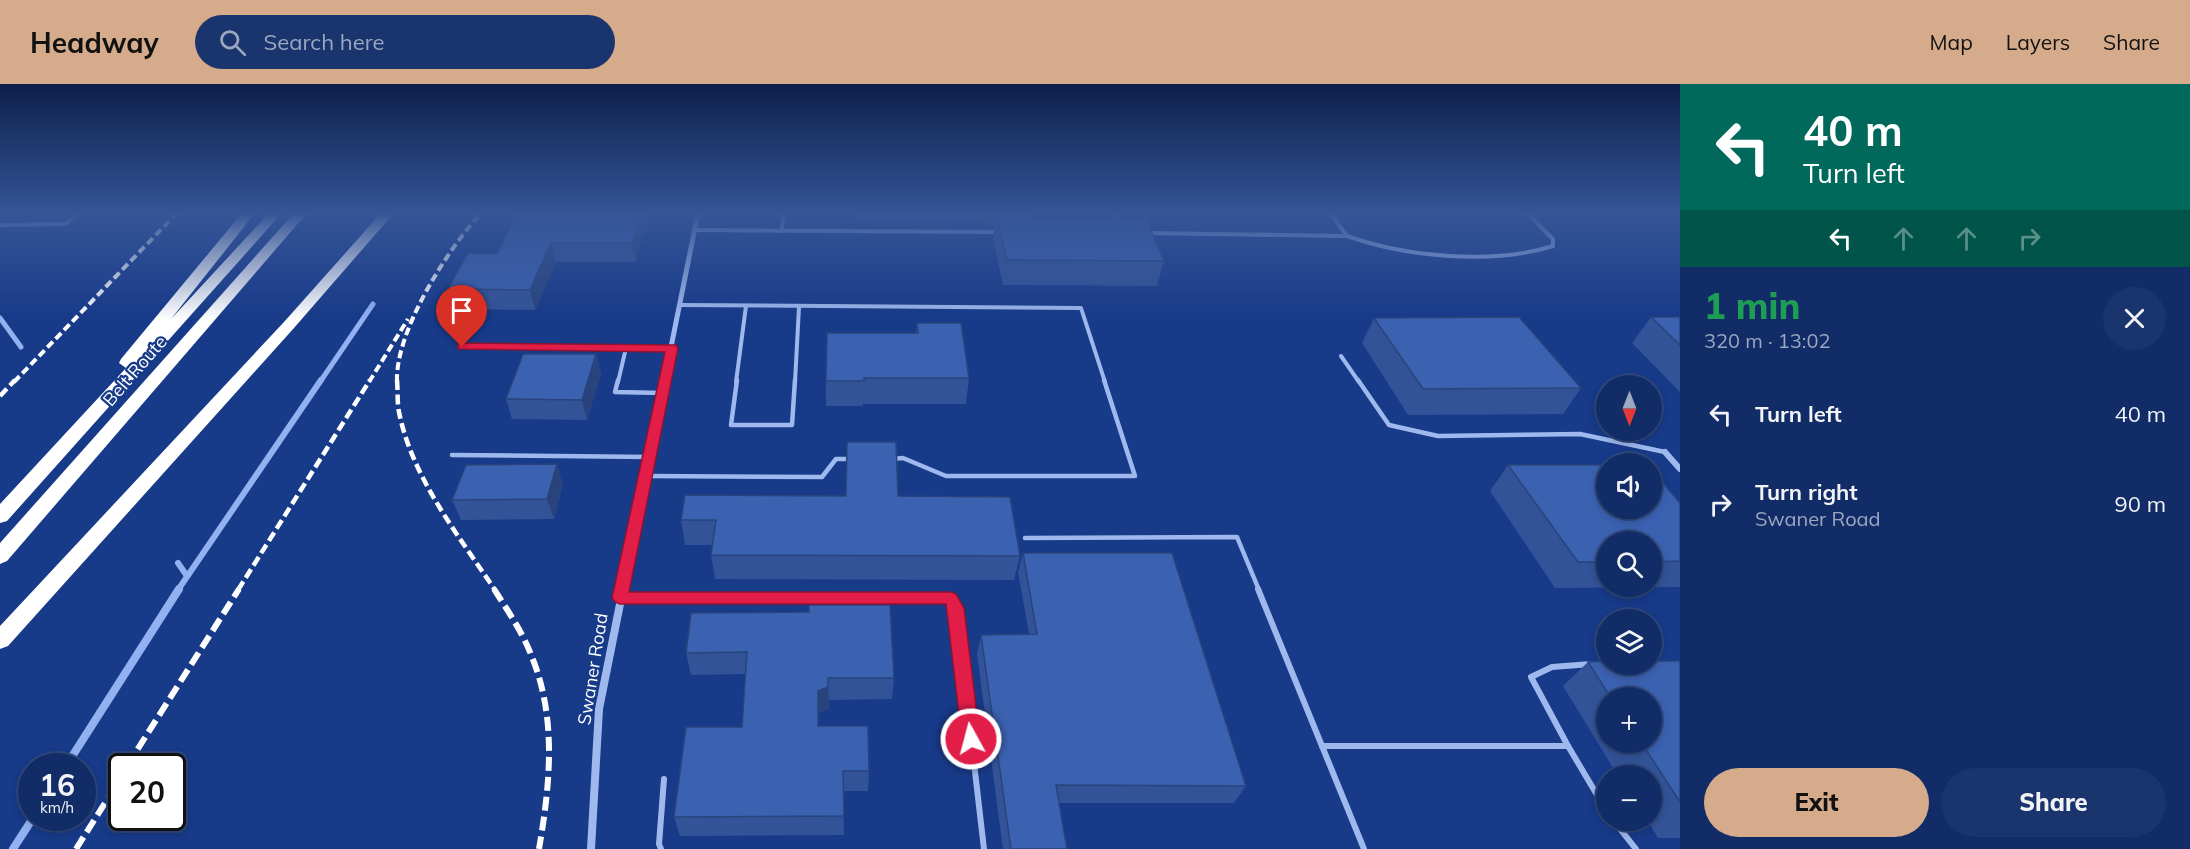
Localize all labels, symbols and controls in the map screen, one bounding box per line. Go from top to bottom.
search box [195,15,615,69]
text: Headway [30,25,159,60]
icon: search [216,26,249,59]
text: Search here [264,28,385,56]
text: Map [1930,29,1973,55]
text: Layers [2006,29,2070,55]
text: Share [2103,29,2160,55]
text: 40 m [1803,104,1903,157]
icon: left [1704,108,1782,186]
text: Turn left [1803,156,1905,190]
icon: left [1824,222,1857,255]
icon: ahead [1887,222,1920,255]
icon: ahead [1950,222,1983,255]
icon: right [2013,222,2046,255]
text: 1 min [1704,283,1800,328]
pin [436,285,487,347]
button: close [2103,287,2166,350]
icon: arrive [445,294,478,327]
text: 320 m · 13:02 [1704,328,1830,353]
street label: Belt Route [98,331,172,411]
north arrow [1596,375,1662,441]
map controls [1596,375,1662,831]
icon: left [1704,398,1737,431]
text: Turn left [1755,400,1842,428]
text: 40 m [2115,400,2166,428]
button: sound [1596,453,1662,519]
text: Turn right [1755,478,1858,506]
icon: right [1704,488,1737,521]
text: 90 m [2115,490,2166,518]
text: Swaner Road [1755,506,1881,531]
button: search [1596,531,1662,597]
button: layers [1596,609,1662,675]
street label: Swaner Road [572,611,613,727]
button: + [1596,687,1662,753]
position arrow [939,707,1003,771]
speed limit sign: 20 [108,753,186,831]
button: − [1596,765,1662,831]
text: 16 [39,766,75,804]
button: Exit [1704,768,1929,837]
button: Share [1941,768,2166,837]
text: km/h [40,798,74,817]

